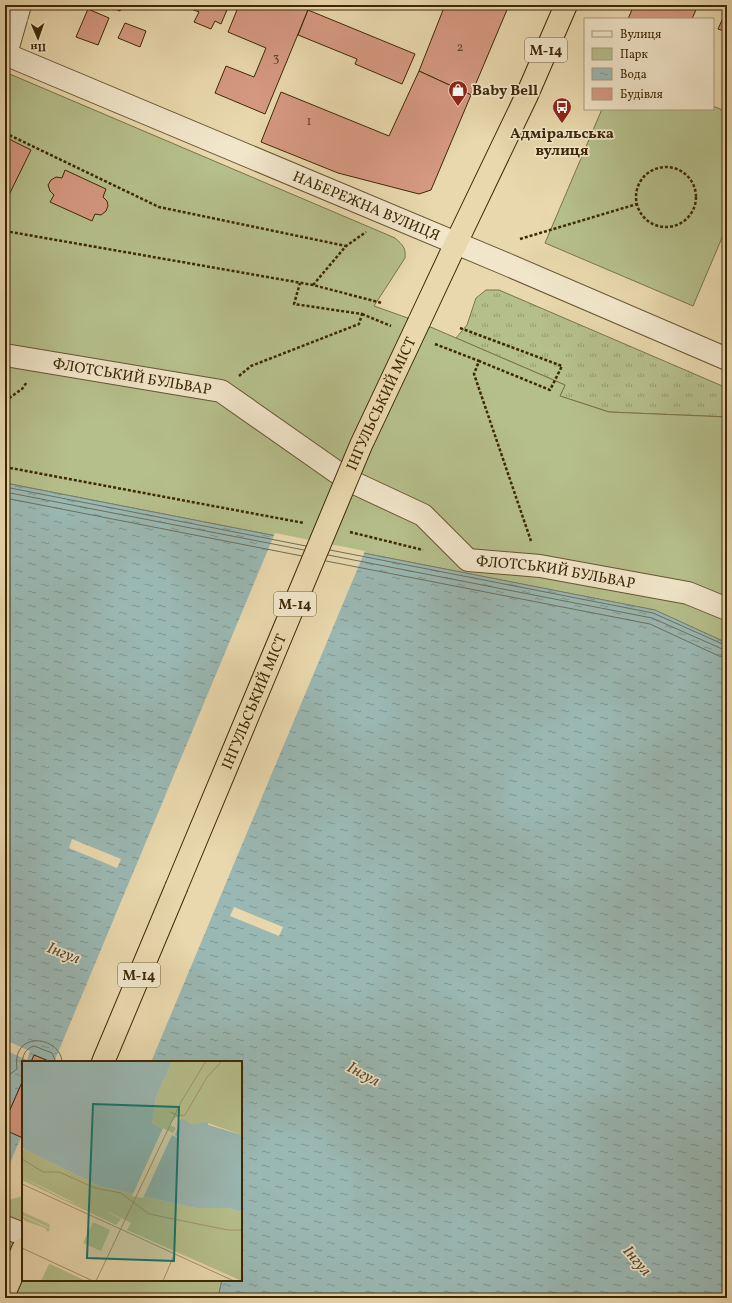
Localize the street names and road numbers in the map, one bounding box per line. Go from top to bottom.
road number: М-14 [525,38,567,62]
street label: НАБЕРЕЖНА ВУЛИЦЯ [289,167,443,247]
street label: ІНГУЛЬСЬКИЙ МІСТ [342,334,422,474]
street label: ФЛОТСЬКИЙ БУЛЬВАР [51,354,213,401]
street label: ФЛОТСЬКИЙ БУЛЬВАР [475,552,637,595]
road number: М-14 [274,592,316,616]
street label: ІНГУЛЬСЬКИЙ МІСТ [218,631,293,773]
road number: М-14 [118,963,160,987]

